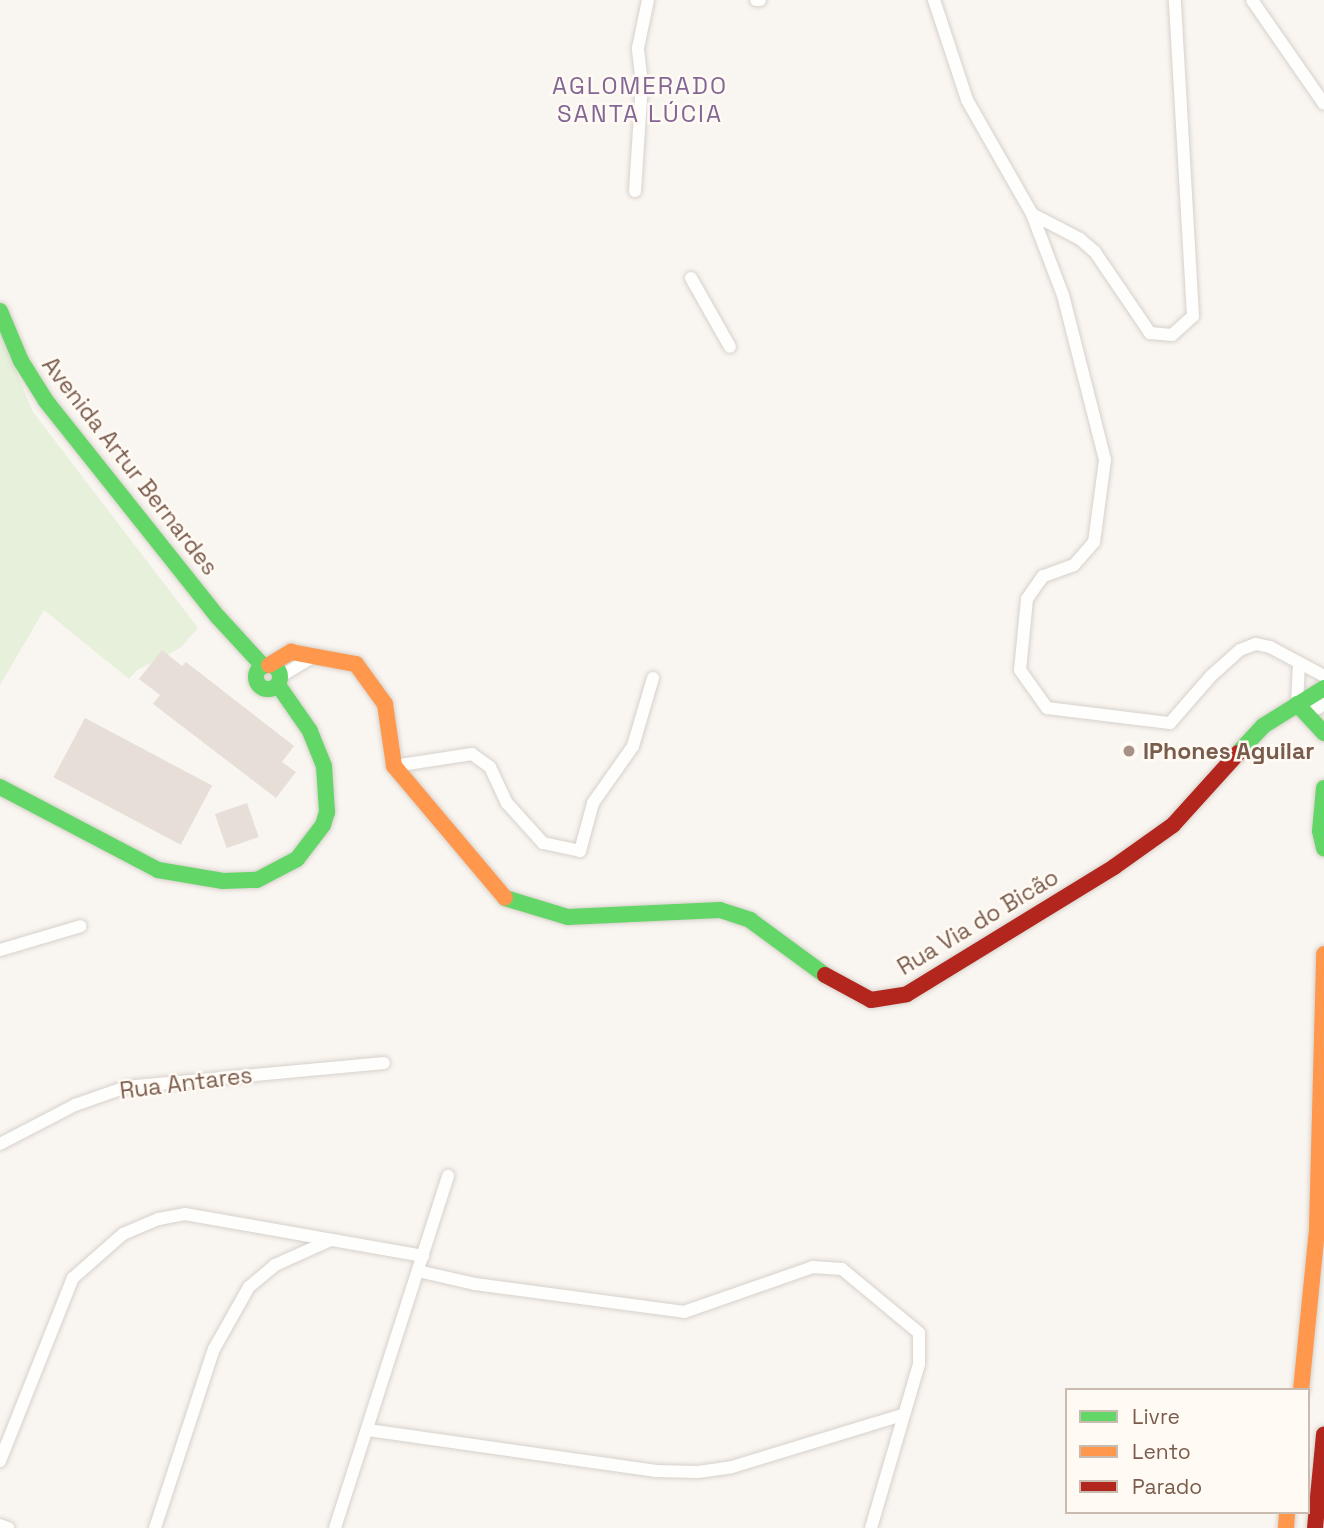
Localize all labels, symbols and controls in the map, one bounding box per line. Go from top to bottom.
district label: AGLOMERADO SANTA LÚCIA [553,72,727,128]
street label: Avenida Artur Bernardes [36,351,224,581]
place label: IPhones Aguilar [1143,737,1315,765]
marker: IPhones Aguilar [1121,743,1137,759]
street label: Rua Via do Bicão [892,863,1064,981]
street label: Rua Antares [118,1061,254,1105]
legend [1065,1388,1310,1514]
text: Livre [1132,1403,1180,1430]
text: Lento [1132,1438,1191,1465]
text: Parado [1132,1473,1202,1500]

